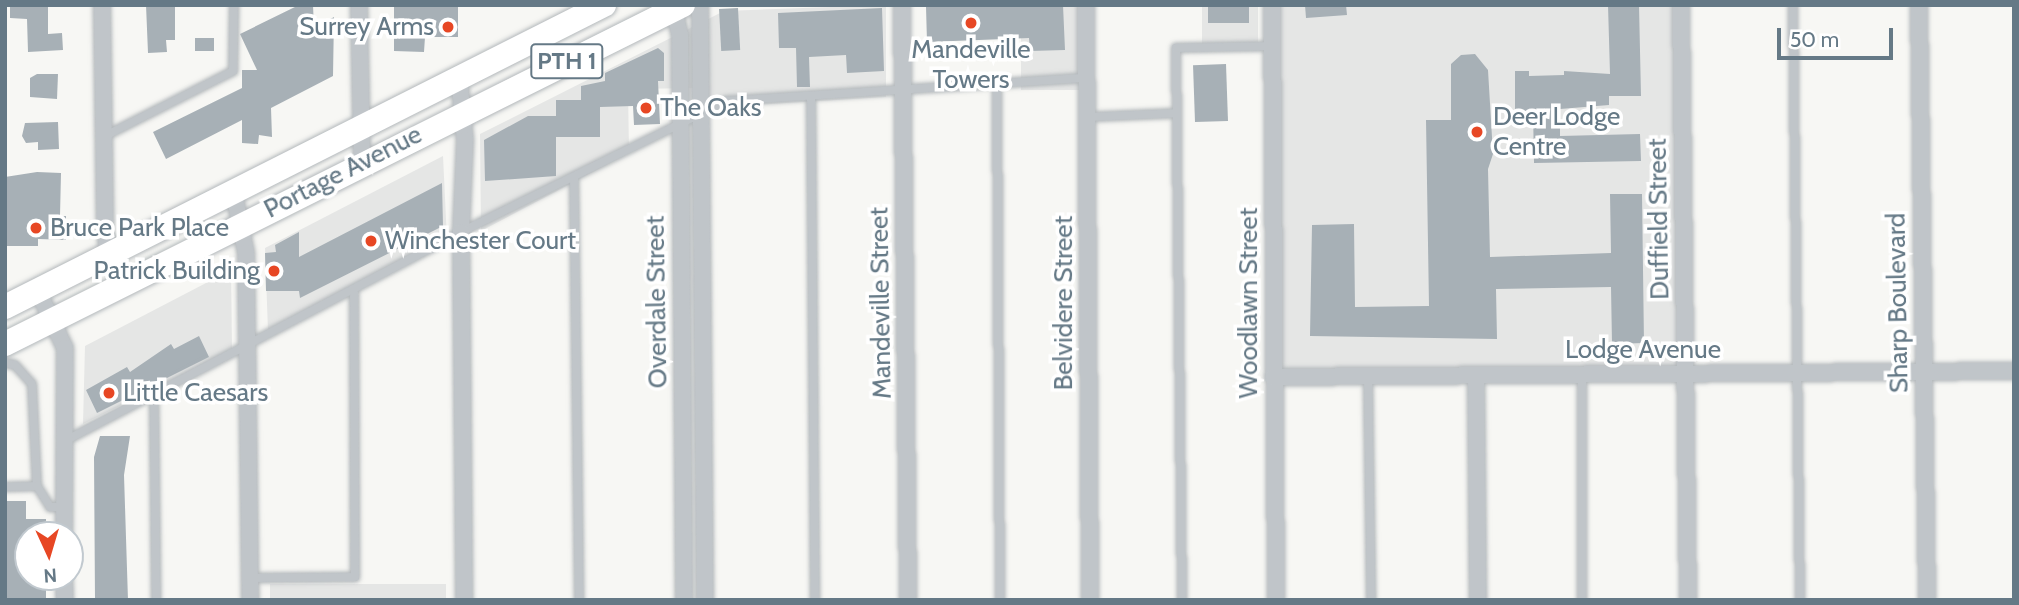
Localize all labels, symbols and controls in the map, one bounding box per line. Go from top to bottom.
place label: Surrey Arms [299,11,434,43]
scale bar [1781,14,1896,58]
marker: Mandeville Towers [963,15,979,31]
marker: Surrey Arms [440,19,456,35]
text: 50 m [1790,27,1839,52]
place label: Mandeville Towers [911,34,1031,96]
road number: PTH 1 [530,40,604,82]
place label: The Oaks [660,92,762,124]
marker: The Oaks [638,100,654,116]
place label: Deer Lodge Centre [1493,101,1620,162]
street label: Portage Avenue [259,119,427,225]
marker: Deer Lodge Centre [1467,122,1487,142]
street label: Duffield Street [1642,138,1676,300]
street label: Mandeville Street [864,207,898,399]
street label: Woodlawn Street [1233,208,1265,398]
place label: Bruce Park Place [50,212,229,244]
street label: Sharp Boulevard [1881,213,1915,393]
street label: Overdale Street [640,215,674,389]
street label: Belvidere Street [1048,216,1080,390]
marker: Bruce Park Place [28,220,44,236]
place label: Winchester Court [385,225,576,257]
marker: Winchester Court [363,233,379,249]
place label: Patrick Building [94,255,260,287]
marker: Patrick Building [266,263,282,279]
street label: Lodge Avenue [1565,334,1721,366]
place label: Little Caesars [123,377,268,409]
marker: Little Caesars [101,385,117,401]
north arrow [14,521,84,591]
text: N [43,564,58,587]

